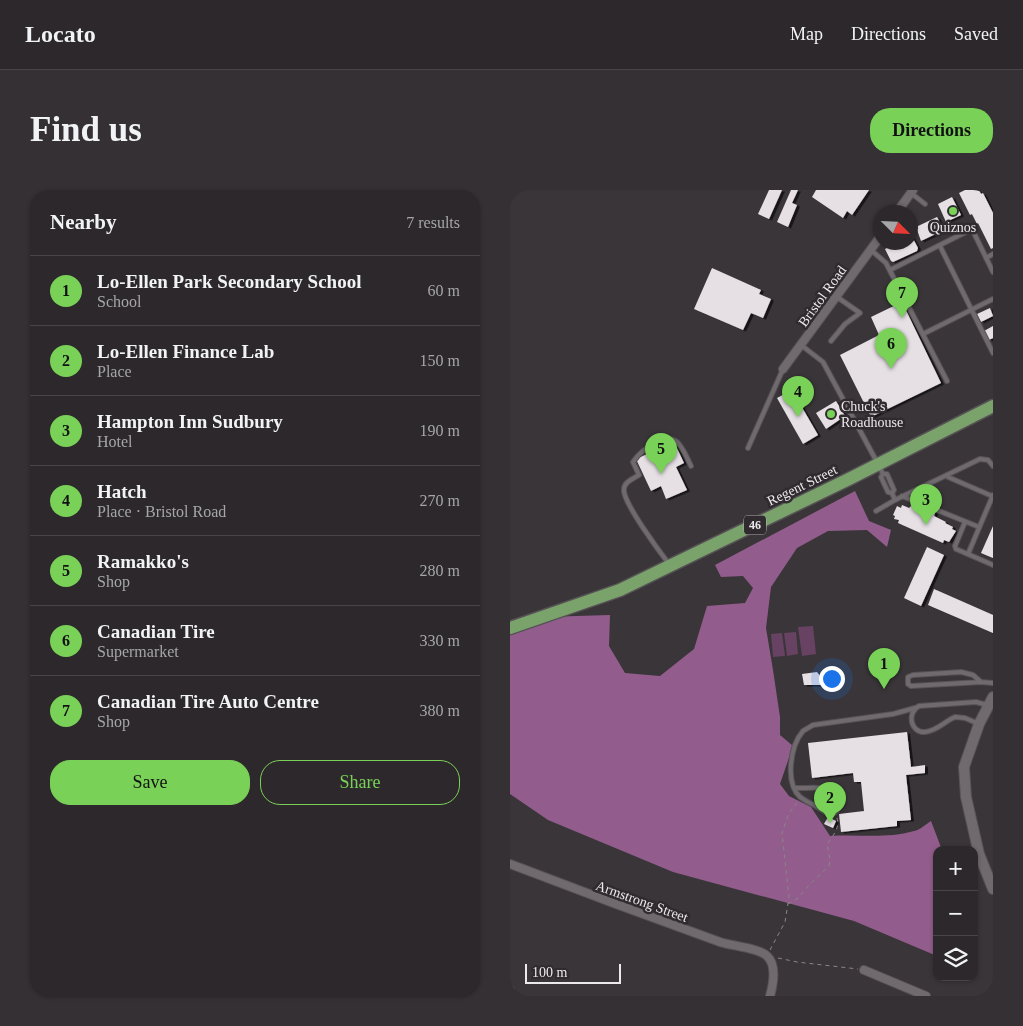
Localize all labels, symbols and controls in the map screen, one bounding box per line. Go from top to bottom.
text: Locato [25,21,96,47]
text: Map [790,24,823,44]
text: Directions [851,24,926,44]
text: Saved [954,24,998,44]
button: Directions [870,108,993,153]
text: Find us [30,110,142,149]
north arrow [873,205,918,250]
marker: Quiznos [947,205,959,217]
text: Nearby [50,210,117,234]
text: 7 results [406,214,460,231]
place label: Quiznos [930,220,976,235]
street label: Bristol Road [795,263,849,329]
text: Lo-Ellen Park Secondary School [97,271,361,292]
pin: 7 [886,277,918,318]
text: 1 [62,282,70,299]
text: 60 m [428,282,460,299]
text: School [97,293,141,310]
pin: 6 [875,328,907,369]
text: Lo-Ellen Finance Lab [97,341,274,362]
text: 2 [62,352,70,369]
text: 150 m [420,352,460,369]
text: Place [97,363,132,380]
pin: 4 [782,376,814,417]
place label: Chuck's Roadhouse [841,399,903,430]
marker: Chuck's Roadhouse [825,408,837,420]
text: Hampton Inn Sudbury [97,411,283,432]
text: 3 [62,422,70,439]
text: 190 m [420,422,460,439]
text: Hotel [97,433,133,450]
pin: 5 [645,433,677,474]
street label: Regent Street [765,462,840,509]
text: Hatch [97,481,147,502]
pin: 3 [910,484,942,525]
text: 4 [62,492,70,509]
text: 270 m [420,492,460,509]
text: Place · Bristol Road [97,503,226,520]
road number: 46 [744,516,766,534]
text: Ramakko's [97,551,189,572]
text: 5 [62,562,70,579]
text: 280 m [420,562,460,579]
text: Shop [97,573,130,590]
text: Canadian Tire [97,621,215,642]
text: 6 [62,632,70,649]
text: 330 m [420,632,460,649]
text: Supermarket [97,643,179,660]
pin: 1 [868,648,900,689]
your location [819,666,845,692]
text: Canadian Tire Auto Centre [97,691,319,712]
text: 7 [62,702,70,719]
text: 380 m [420,702,460,719]
text: Shop [97,713,130,730]
button: Save [50,760,250,805]
button: Share [260,760,460,805]
pin: 2 [814,782,846,823]
map controls [933,846,978,981]
button: + [933,846,978,891]
street label: Armstrong Street [594,878,690,925]
button: − [933,891,978,936]
button: layers [933,936,978,981]
scale bar [525,961,621,984]
text: 100 m [532,965,567,980]

